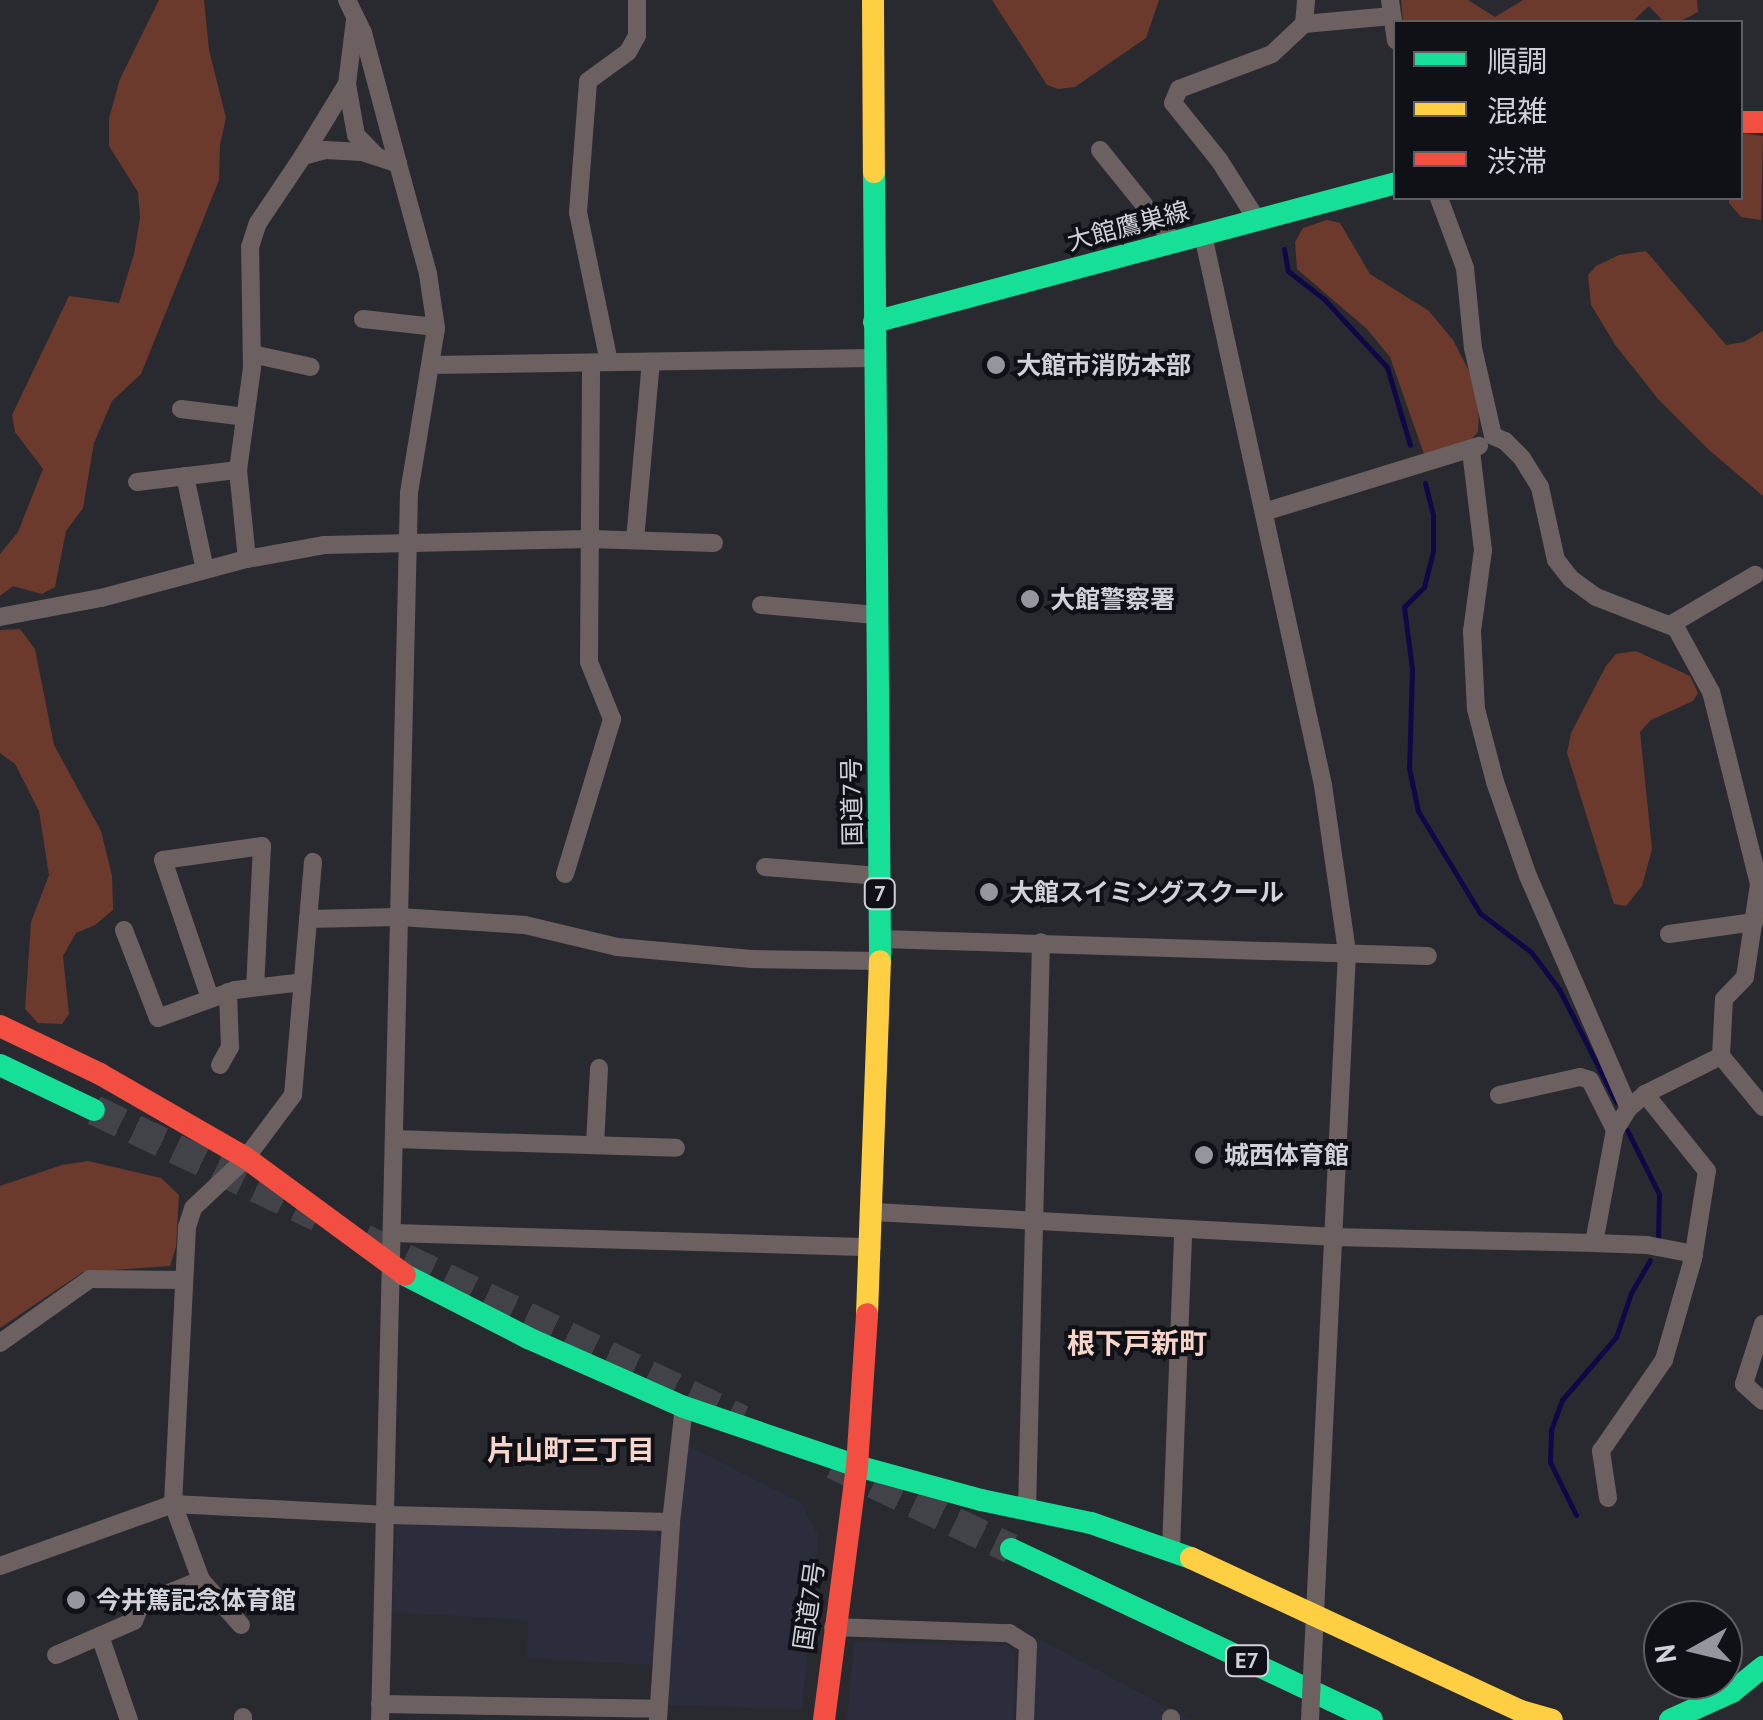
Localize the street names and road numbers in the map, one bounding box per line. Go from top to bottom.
street label: 大館鷹巣線 [1064,195,1192,257]
street label: 国道7号 [836,757,868,847]
road number: 7 [862,877,898,911]
street label: 国道7号 [788,1560,830,1652]
road number: E7 [1224,1644,1270,1678]

